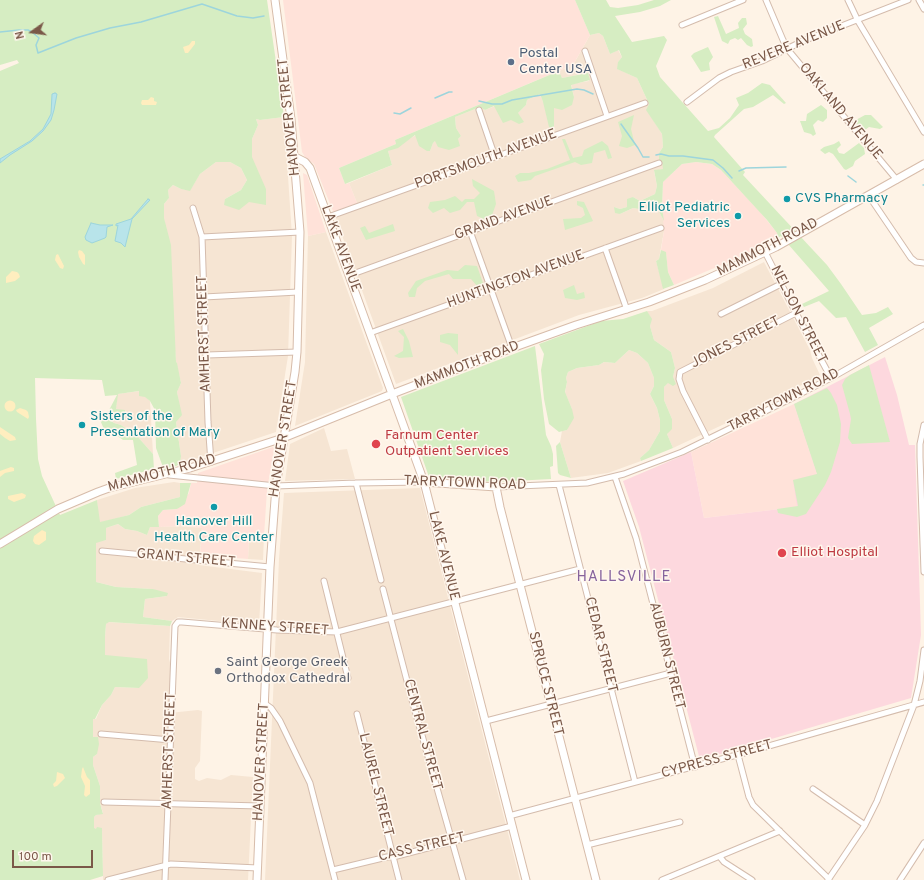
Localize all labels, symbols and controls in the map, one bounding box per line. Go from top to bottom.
north arrow [12,12,52,52]
street label: REVERE AVENUE [740,18,848,74]
text: N [13,29,28,40]
place label: Postal Center USA [519,46,592,78]
street label: HANOVER STREET [275,57,305,177]
marker: Postal Center USA [506,57,516,67]
street label: OAKLAND AVENUE [795,60,885,164]
street label: PORTSMOUTH AVENUE [413,126,559,194]
place label: CVS Pharmacy [795,191,888,207]
street label: GRAND AVENUE [452,193,556,245]
marker: CVS Pharmacy [782,194,792,204]
place label: Elliot Pediatric Services [639,200,730,232]
street label: LAKE AVENUE [316,203,364,295]
marker: Elliot Pediatric Services [733,211,743,221]
street label: MAMMOTH ROAD [715,215,821,281]
street label: HUNTINGTON AVENUE [445,247,587,313]
street label: NELSON STREET [766,263,830,367]
street label: AMHERST STREET [195,275,215,393]
street label: JONES STREET [689,313,783,373]
street label: MAMMOTH ROAD [412,338,522,394]
street label: TARRYTOWN ROAD [725,366,843,436]
street label: HANOVER STREET [266,379,302,499]
place label: Sisters of the Presentation of Mary [90,409,220,442]
marker: Sisters of the Presentation of Mary [77,420,87,430]
place label: Farnum Center Outpatient Services [385,428,509,460]
marker: Farnum Center Outpatient Services [370,438,382,450]
street label: MAMMOTH ROAD [106,452,218,496]
street label: TARRYTOWN ROAD [403,473,527,495]
marker: Hanover Hill Health Care Center [209,502,219,512]
street label: LAKE AVENUE [424,510,462,602]
place label: Hanover Hill Health Care Center [154,514,274,546]
place label: Elliot Hospital [791,545,878,561]
street label: GRANT STREET [136,546,236,572]
marker: Elliot Hospital [776,547,788,559]
district label: HALLSVILLE [577,569,671,587]
street label: CEDAR STREET [580,595,620,695]
street label: AUBURN STREET [645,601,687,711]
street label: KENNEY STREET [221,616,329,640]
street label: SPRUCE STREET [524,630,566,738]
place label: Saint George Greek Orthodox Cathedral [226,655,350,688]
marker: Saint George Greek Orthodox Cathedral [213,666,223,676]
street label: CENTRAL STREET [399,677,445,793]
street label: AMHERST STREET [160,692,180,810]
street label: HANOVER STREET [251,703,273,821]
street label: LAUREL STREET [354,732,396,838]
street label: CYPRESS STREET [660,737,774,783]
street label: CASS STREET [377,830,467,866]
scale bar [14,842,95,868]
text: 100 m [19,849,52,865]

